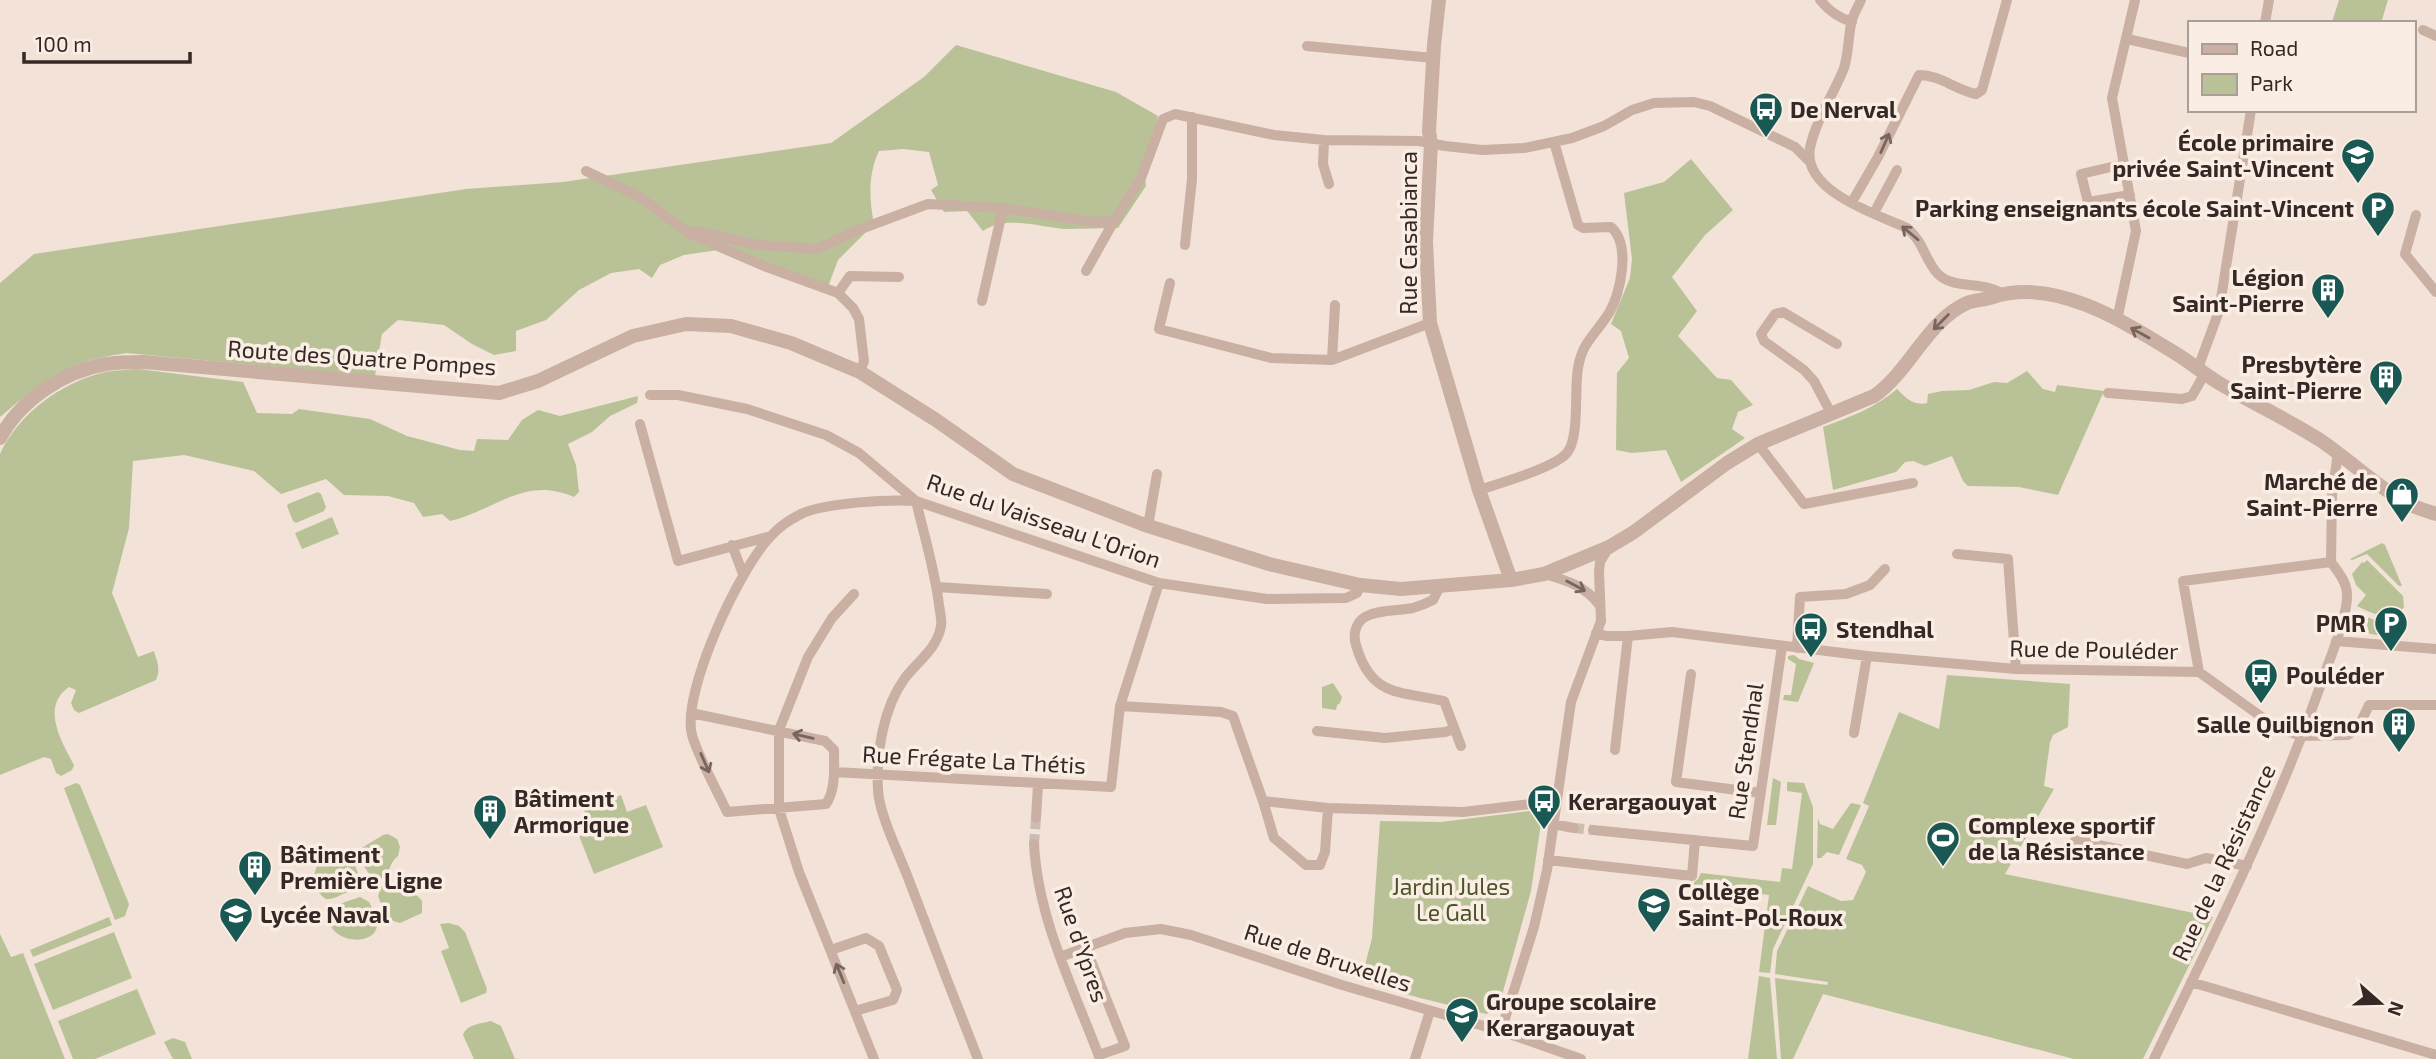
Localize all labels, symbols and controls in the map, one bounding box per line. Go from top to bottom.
scale bar [24,21,191,65]
legend [2188,21,2415,112]
text: 100 m [35,31,92,56]
text: Road [2250,35,2298,60]
text: Park [2250,70,2293,95]
bus stop icon: De Nerval [1747,90,1785,139]
place label: De Nerval [1790,95,1897,123]
place label: École primaire privée Saint-Vincent [2112,128,2334,182]
one-way arrow [1879,133,1892,154]
school or university icon: École primaire privée Saint-Vincent [2339,136,2377,185]
street label: Rue Casabianca [1394,151,1422,315]
parking icon: Parking enseignants école Saint-Vincent [2359,189,2397,238]
place label: Parking enseignants école Saint-Vincent [1915,194,2354,222]
one-way arrow [1902,225,1920,241]
place label: Légion Saint-Pierre [2172,263,2304,317]
building icon: Légion Saint-Pierre [2309,271,2347,320]
one-way arrow [1933,314,1950,331]
one-way arrow [2130,326,2151,339]
street label: Route des Quatre Pompes [227,334,497,380]
place label: Presbytère Saint-Pierre [2230,350,2362,404]
building icon: Presbytère Saint-Pierre [2367,358,2405,407]
street label: Rue du Vaisseau L'Orion [923,467,1165,573]
place label: Marché de Saint-Pierre [2246,467,2378,521]
shop icon: Marché de Saint-Pierre [2383,475,2421,524]
one-way arrow [1566,579,1586,593]
parking icon: PMR [2372,604,2410,653]
place label: PMR [2316,609,2366,637]
bus stop icon: Stendhal [1792,610,1830,659]
place label: Stendhal [1836,615,1934,643]
street label: Rue de Pouléder [2009,634,2179,664]
bus stop icon: Pouléder [2242,656,2280,705]
place label: Pouléder [2286,661,2385,689]
street label: Rue Stendhal [1722,681,1768,821]
building icon: Salle Quilbignon [2380,705,2418,754]
place label: Salle Quilbignon [2196,710,2374,739]
one-way arrow [792,729,815,742]
street label: Rue Frégate La Thétis [861,739,1087,779]
one-way arrow [699,752,712,774]
street label: Rue de la Résistance [2165,759,2281,965]
bus stop icon: Kerargaouyat [1525,782,1563,831]
place label: Bâtiment Armorique [514,784,629,838]
place label: Kerargaouyat [1568,787,1717,815]
building icon: Bâtiment Armorique [471,792,509,841]
place label: Complexe sportif de la Résistance [1968,811,2155,865]
sports icon: Complexe sportif de la Résistance [1924,819,1962,868]
place label: Bâtiment Première Ligne [280,840,443,894]
building icon: Bâtiment Première Ligne [236,848,274,897]
park label: Jardin Jules Le Gall [1392,872,1510,926]
place label: Collège Saint-Pol-Roux [1678,877,1843,931]
street label: Rue d'Ypres [1049,882,1115,1006]
school or university icon: Collège Saint-Pol-Roux [1635,885,1673,934]
school or university icon: Lycée Naval [217,895,255,944]
place label: Lycée Naval [260,900,390,928]
street label: Rue de Bruxelles [1241,917,1415,997]
one-way arrow [832,962,845,984]
north arrow [2345,968,2415,1038]
place label: Groupe scolaire Kerargaouyat [1486,987,1656,1041]
school or university icon: Groupe scolaire Kerargaouyat [1443,995,1481,1044]
text: N [2383,999,2410,1019]

